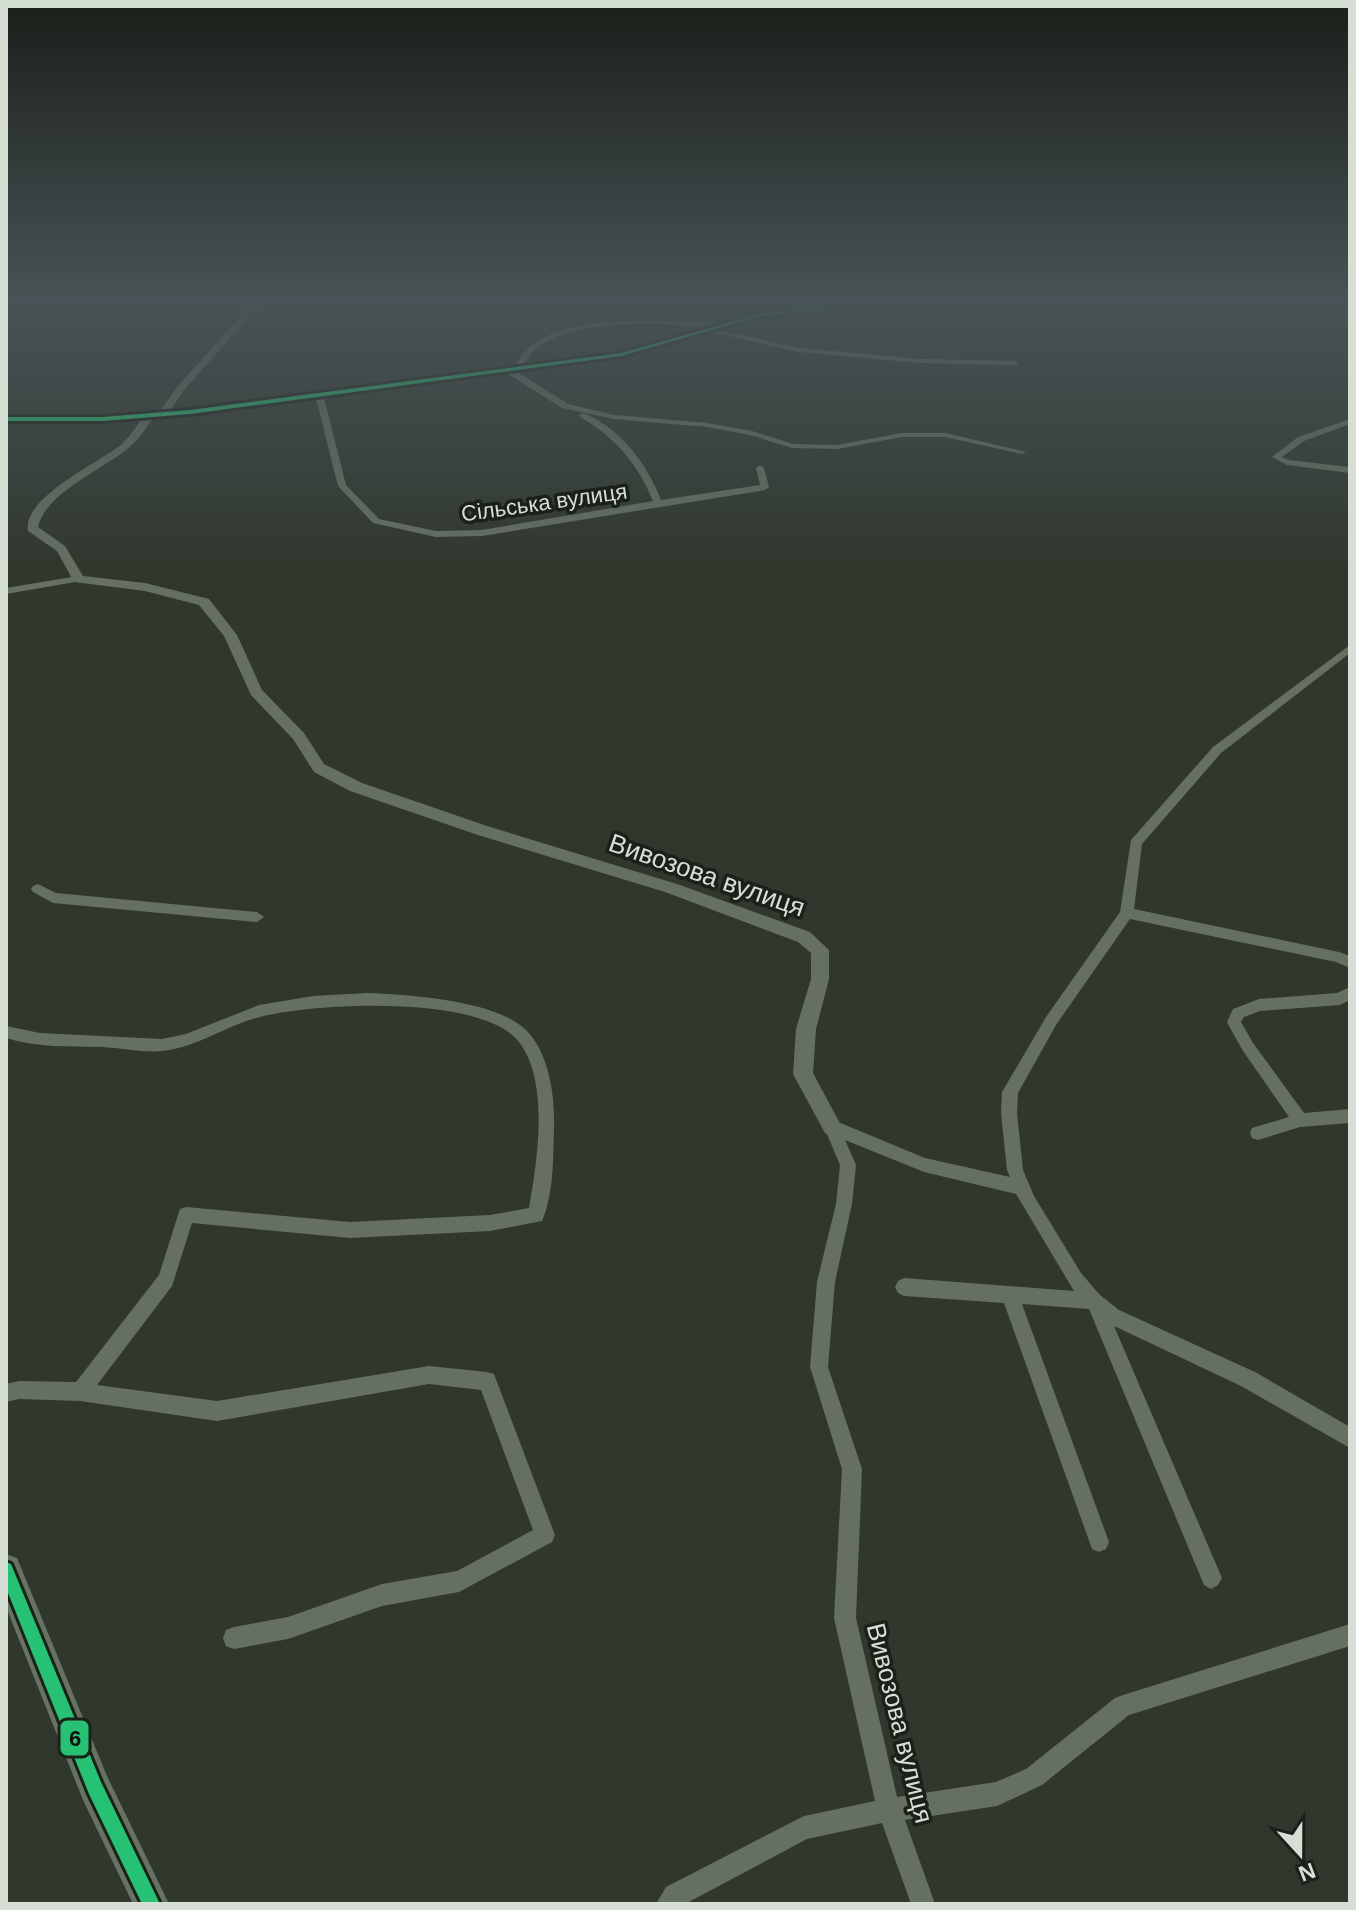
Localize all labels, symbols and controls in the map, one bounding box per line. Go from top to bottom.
street label: Сільська вулиця [459,478,629,527]
street label: Вивозова вулиця [605,827,809,923]
street label: Вивозова вулиця [861,1620,939,1826]
line badge: 6 [59,1719,90,1757]
text: 6 [69,1726,81,1751]
north arrow [1260,1814,1340,1894]
text: N [1295,1858,1319,1887]

